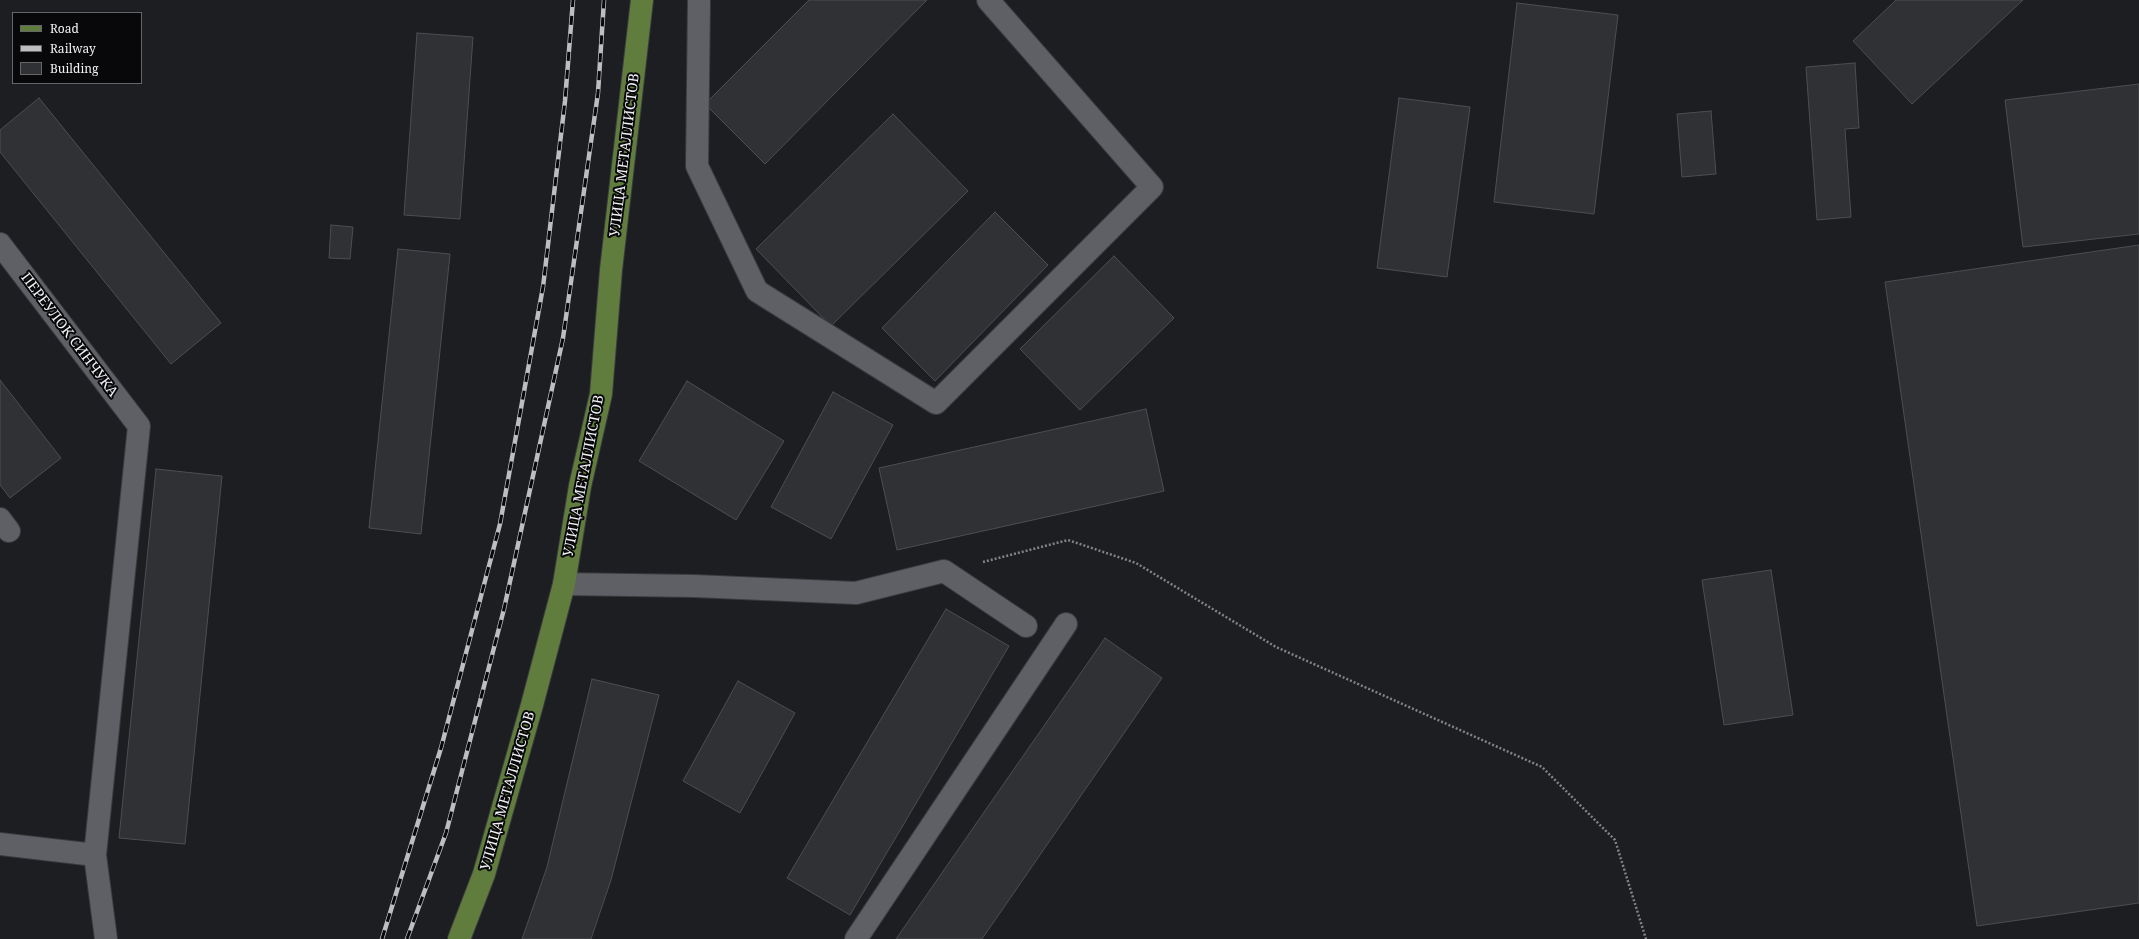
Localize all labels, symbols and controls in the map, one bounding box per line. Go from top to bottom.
legend [12,12,142,84]
text: Road [50,20,79,37]
text: Railway [50,40,96,57]
text: Building [50,60,98,77]
street label: УЛИЦА МЕТАЛЛИСТОВ [607,72,643,238]
street label: ПЕРЕУЛОК СИНЧУКА [17,270,121,400]
street label: УЛИЦА МЕТАЛЛИСТОВ [560,394,608,558]
street label: УЛИЦА МЕТАЛЛИСТОВ [477,710,539,872]

